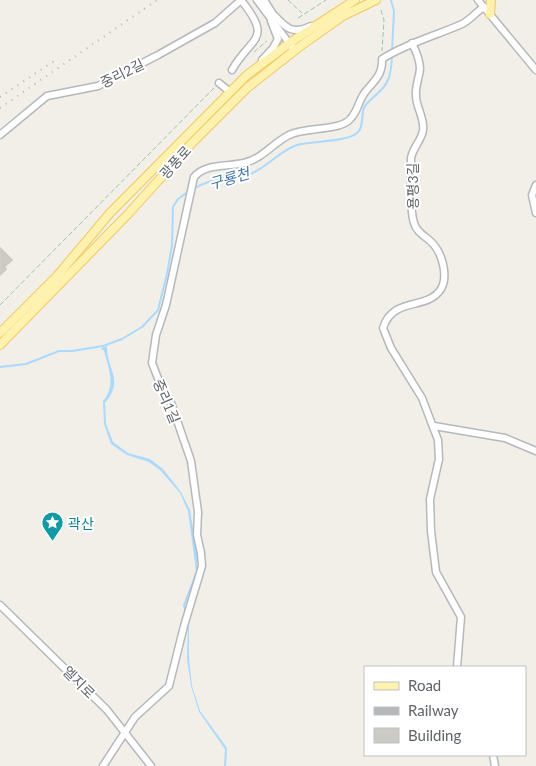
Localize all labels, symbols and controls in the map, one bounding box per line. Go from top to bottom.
street label: 중리2길 [97,55,147,91]
street label: 광풍로 [156,142,194,182]
water label: 구룡천 [207,163,253,192]
street label: 용평3길 [404,163,421,209]
street label: 중리1길 [150,376,184,426]
place icon: 곽산 [40,511,64,542]
place label: 곽산 [68,515,94,532]
street label: 엘지로 [59,662,99,702]
legend [364,666,526,756]
text: Road [408,676,441,694]
text: Railway [408,701,459,719]
text: Building [408,726,461,744]

